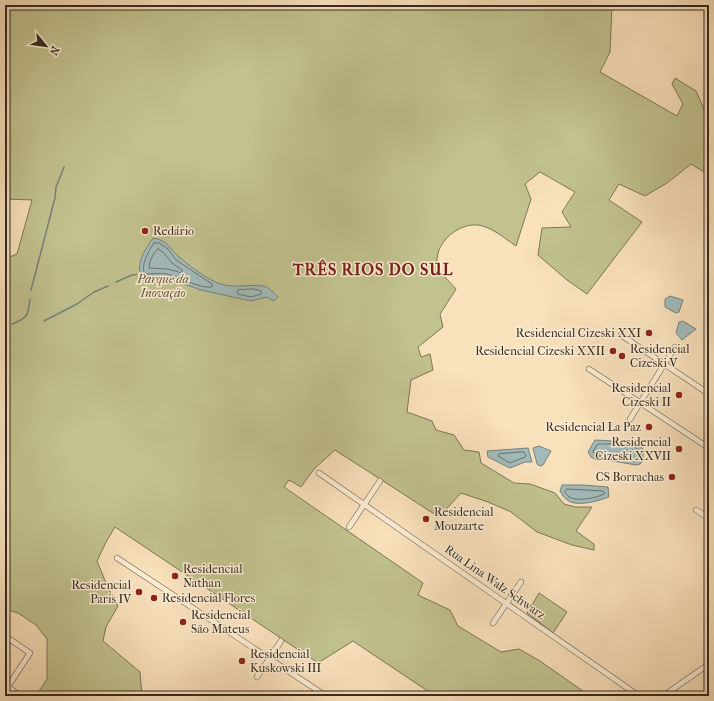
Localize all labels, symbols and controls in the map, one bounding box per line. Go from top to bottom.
north arrow [26,26,66,66]
text: N [46,44,62,58]
place label: Redário [153,224,194,238]
marker: Redário [140,226,150,236]
district label: TRÊS RIOS DO SUL [292,259,453,279]
park label: Parque da Inovação [136,272,189,300]
place label: Residencial Cizeski XXI [516,326,641,340]
marker: Residencial Cizeski XXI [644,328,654,338]
place label: Residencial Cizeski V [630,342,690,370]
place label: Residencial Cizeski XXII [475,344,605,358]
marker: Residencial Cizeski XXII [608,346,618,356]
marker: Residencial Cizeski V [617,351,627,361]
place label: Residencial Cizeski II [612,381,672,409]
marker: Residencial Cizeski II [674,390,684,400]
place label: Residencial La Paz [546,420,642,434]
marker: Residencial La Paz [644,422,654,432]
place label: Residencial Cizeski XXVII [595,435,672,463]
marker: Residencial Cizeski XXVII [674,444,684,454]
place label: CS Borrachas [596,470,665,484]
marker: CS Borrachas [667,472,677,482]
place label: Residencial Mouzarte [434,505,494,533]
marker: Residencial Mouzarte [421,514,431,524]
street label: Rua Lina Walz Schwarz [442,542,549,622]
place label: Residencial Nathan [183,562,243,590]
marker: Residencial Nathan [170,571,180,581]
place label: Residencial Paris IV [72,578,132,606]
marker: Residencial Paris IV [134,587,144,597]
place label: Residencial Flores [162,591,256,605]
marker: Residencial Flores [149,593,159,603]
place label: Residencial São Mateus [191,608,251,636]
marker: Residencial São Mateus [178,617,188,627]
place label: Residencial Kuskowski III [250,647,322,675]
marker: Residencial Kuskowski III [237,656,247,666]

